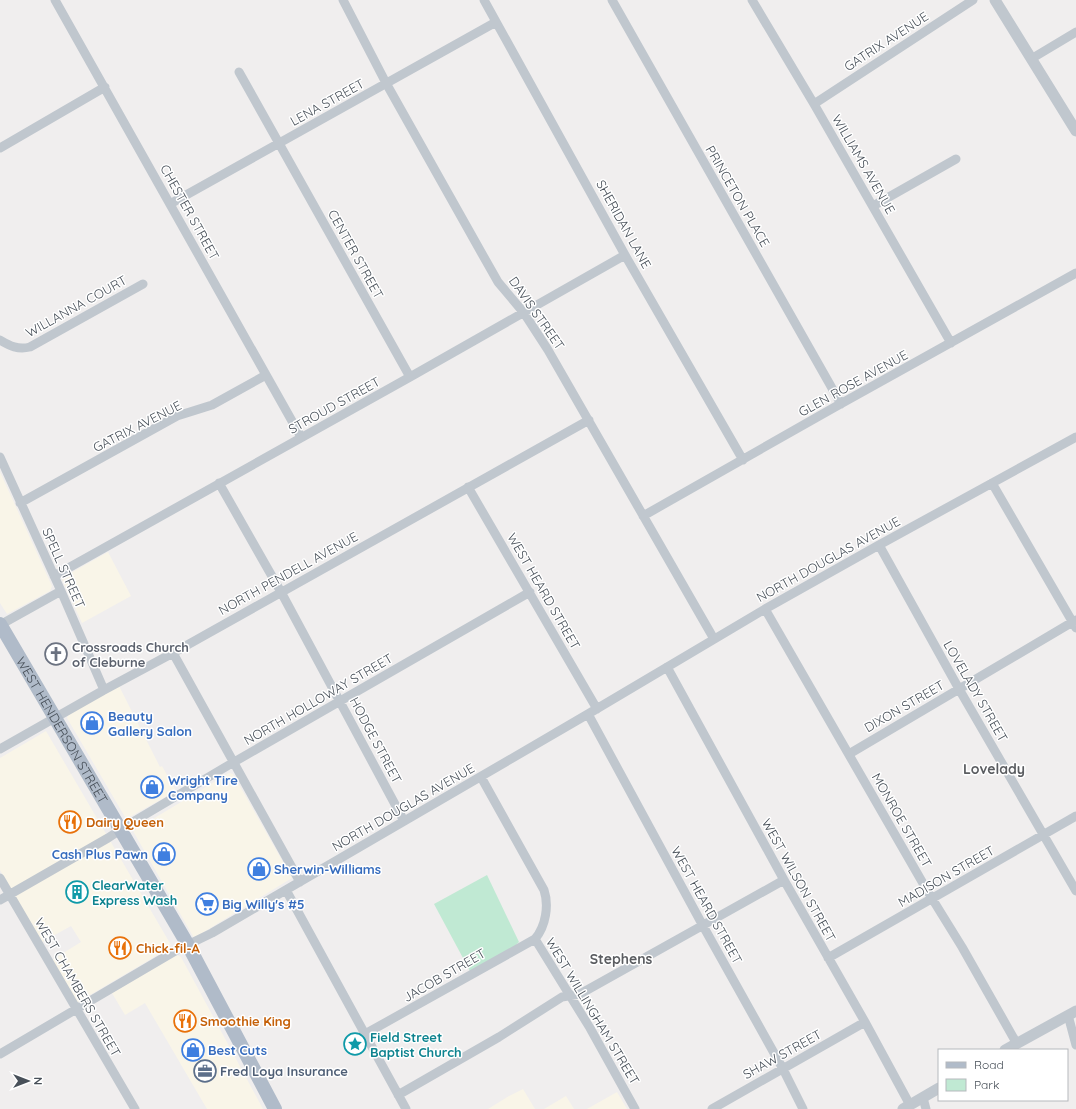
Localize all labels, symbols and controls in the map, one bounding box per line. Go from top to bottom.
street label: GATRIX AVENUE [841,8,931,74]
street label: LENA STREET [287,75,367,129]
street label: WILLIAMS AVENUE [829,111,899,217]
street label: PRINCETON PLACE [702,142,774,250]
street label: CHESTER STREET [157,162,223,263]
street label: SHERIDAN LANE [593,177,655,271]
street label: CENTER STREET [325,207,387,301]
street label: WILLANNA COURT [23,272,129,340]
street label: DAVIS STREET [506,273,568,353]
street label: GLEN ROSE AVENUE [796,346,910,420]
street label: STROUD STREET [285,373,383,437]
street label: GATRIX AVENUE [90,397,184,455]
street label: NORTH DOUGLAS AVENUE [753,513,903,605]
street label: SPELL STREET [39,525,89,611]
street label: NORTH PENDELL AVENUE [216,528,360,618]
street label: WEST HEARD STREET [504,530,584,652]
street label: LOVELADY STREET [941,638,1012,745]
place label: Crossroads Church of Cleburne [72,639,189,670]
church icon: Crossroads Church of Cleburne [43,641,69,667]
street label: NORTH HOLLOWAY STREET [241,650,395,748]
street label: WEST HENDERSON STREET [13,654,111,806]
street label: DIXON STREET [861,677,947,735]
street label: HODGE STREET [347,694,405,786]
place label: Beauty Gallery Salon [108,708,192,739]
shop icon: Beauty Gallery Salon [79,710,105,736]
street label: NORTH DOUGLAS AVENUE [329,760,477,854]
district label: Lovelady [963,760,1025,778]
street label: MONROE STREET [869,770,936,870]
place label: Wright Tire Company [168,772,238,803]
shop icon: Wright Tire Company [139,774,165,800]
restaurant icon: Dairy Queen [57,809,83,835]
place label: Dairy Queen [86,814,164,830]
street label: WEST WILSON STREET [759,816,840,944]
shop icon: Cash Plus Pawn [151,841,177,867]
street label: MADISON STREET [895,842,997,910]
street label: WEST HEARD STREET [668,843,746,967]
place label: Cash Plus Pawn [52,846,148,862]
shop icon: Sherwin-Williams [246,856,272,882]
place label: Sherwin-Williams [274,861,381,877]
place label: ClearWater Express Wash [92,877,177,908]
building icon: ClearWater Express Wash [64,879,90,905]
supermarket icon: Big Willy's #5 [194,891,220,917]
place label: Big Willy's #5 [222,896,304,912]
street label: WEST CHAMBERS STREET [32,915,124,1059]
restaurant icon: Chick-fil-A [107,935,133,961]
street label: WEST WILLINGHAM STREET [543,935,643,1087]
place label: Chick-fil-A [136,940,201,956]
street label: JACOB STREET [400,945,488,1005]
district label: Stephens [590,950,653,968]
restaurant icon: Smoothie King [172,1008,198,1034]
place label: Smoothie King [200,1013,291,1029]
street label: SHAW STREET [740,1026,824,1082]
place label: Field Street Baptist Church [370,1029,462,1060]
place icon: Field Street Baptist Church [342,1031,368,1057]
shop icon: Best Cuts [180,1037,206,1063]
place label: Best Cuts [208,1042,267,1058]
legend [938,1049,1068,1101]
text: Road [974,1057,1004,1072]
office icon: Fred Loya Insurance [192,1058,218,1084]
north arrow [8,1061,48,1101]
place label: Fred Loya Insurance [220,1063,348,1079]
text: N [31,1077,45,1085]
text: Park [974,1077,999,1092]

